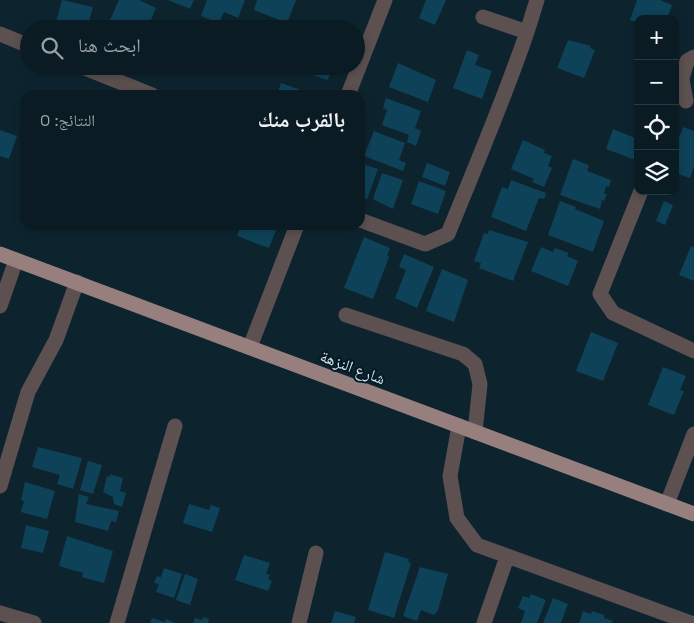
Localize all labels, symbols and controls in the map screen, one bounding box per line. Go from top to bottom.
map controls [634,15,679,195]
button: + [634,15,679,60]
search box [20,20,365,75]
text: ابحث هنا [78,33,141,58]
icon: search [38,34,66,62]
button: − [634,60,679,105]
button: locate [634,105,679,150]
text: بالقرب منك [258,106,345,133]
text: النتائج: 0 [40,110,95,131]
button: layers [634,150,679,195]
street label: شارع النزهة [317,345,388,389]

